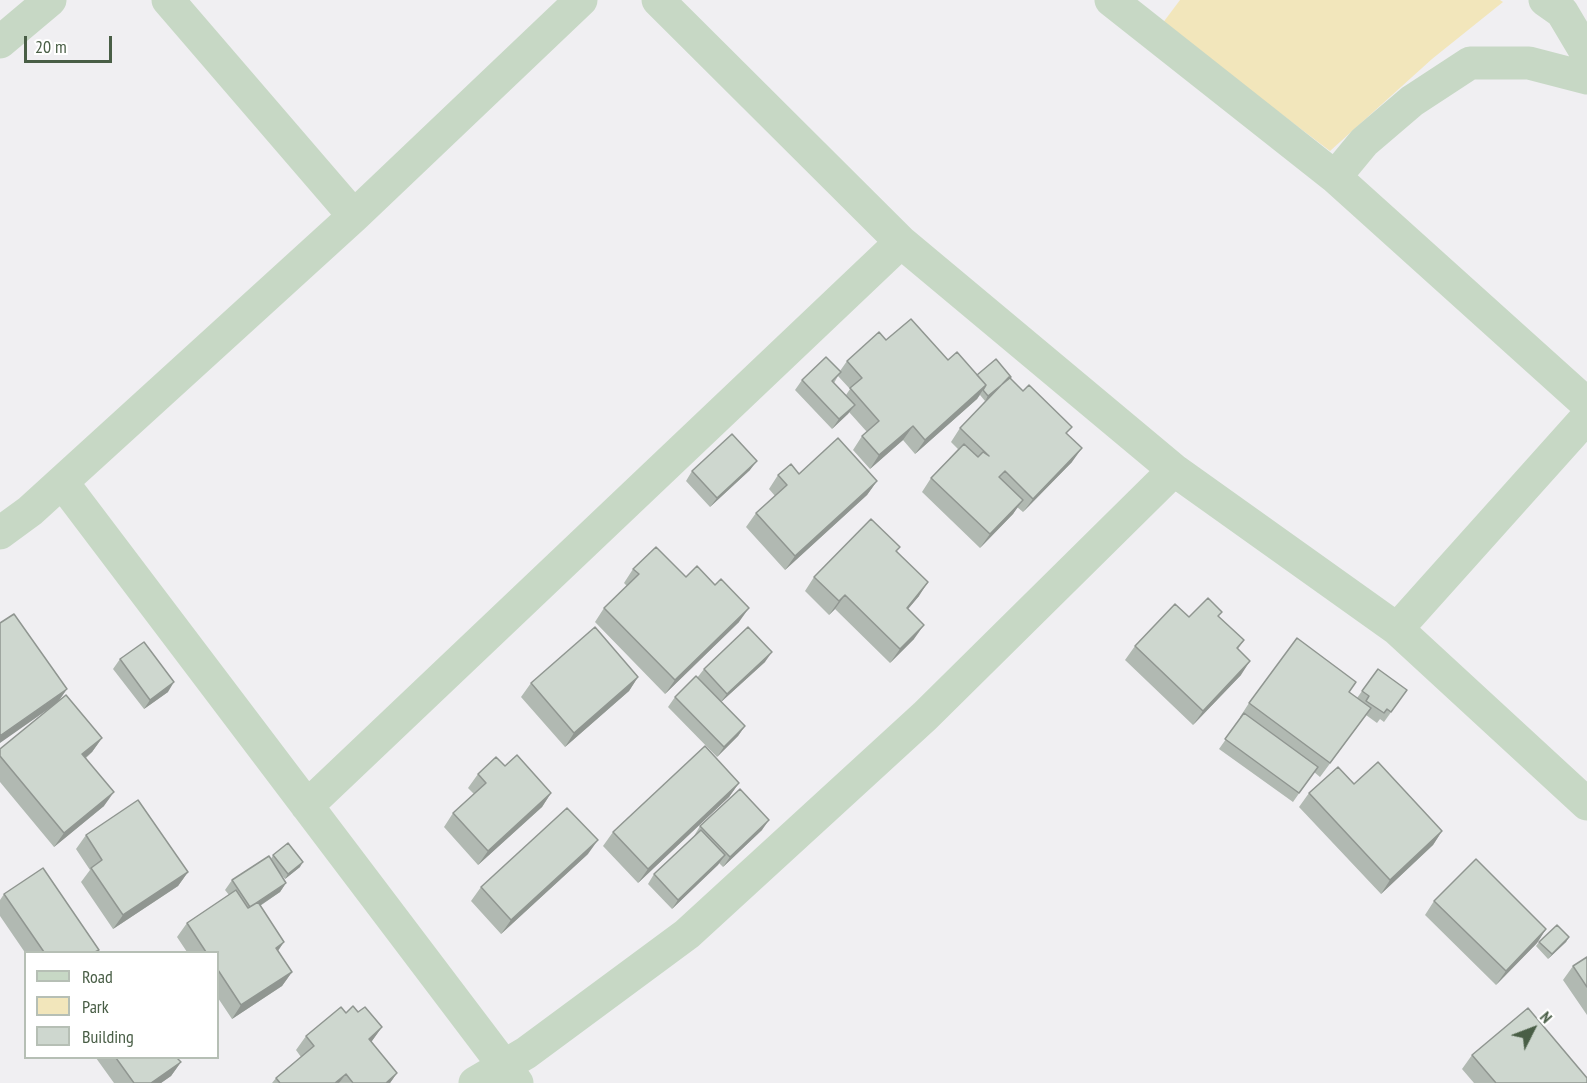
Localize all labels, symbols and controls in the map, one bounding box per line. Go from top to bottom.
scale bar [27,24,116,62]
text: 20 m [35,35,67,58]
legend [24,951,219,1059]
text: Road [82,965,113,988]
text: Park [82,995,109,1018]
north arrow [1503,999,1563,1059]
text: N [1536,1007,1557,1027]
text: Building [82,1025,134,1048]

